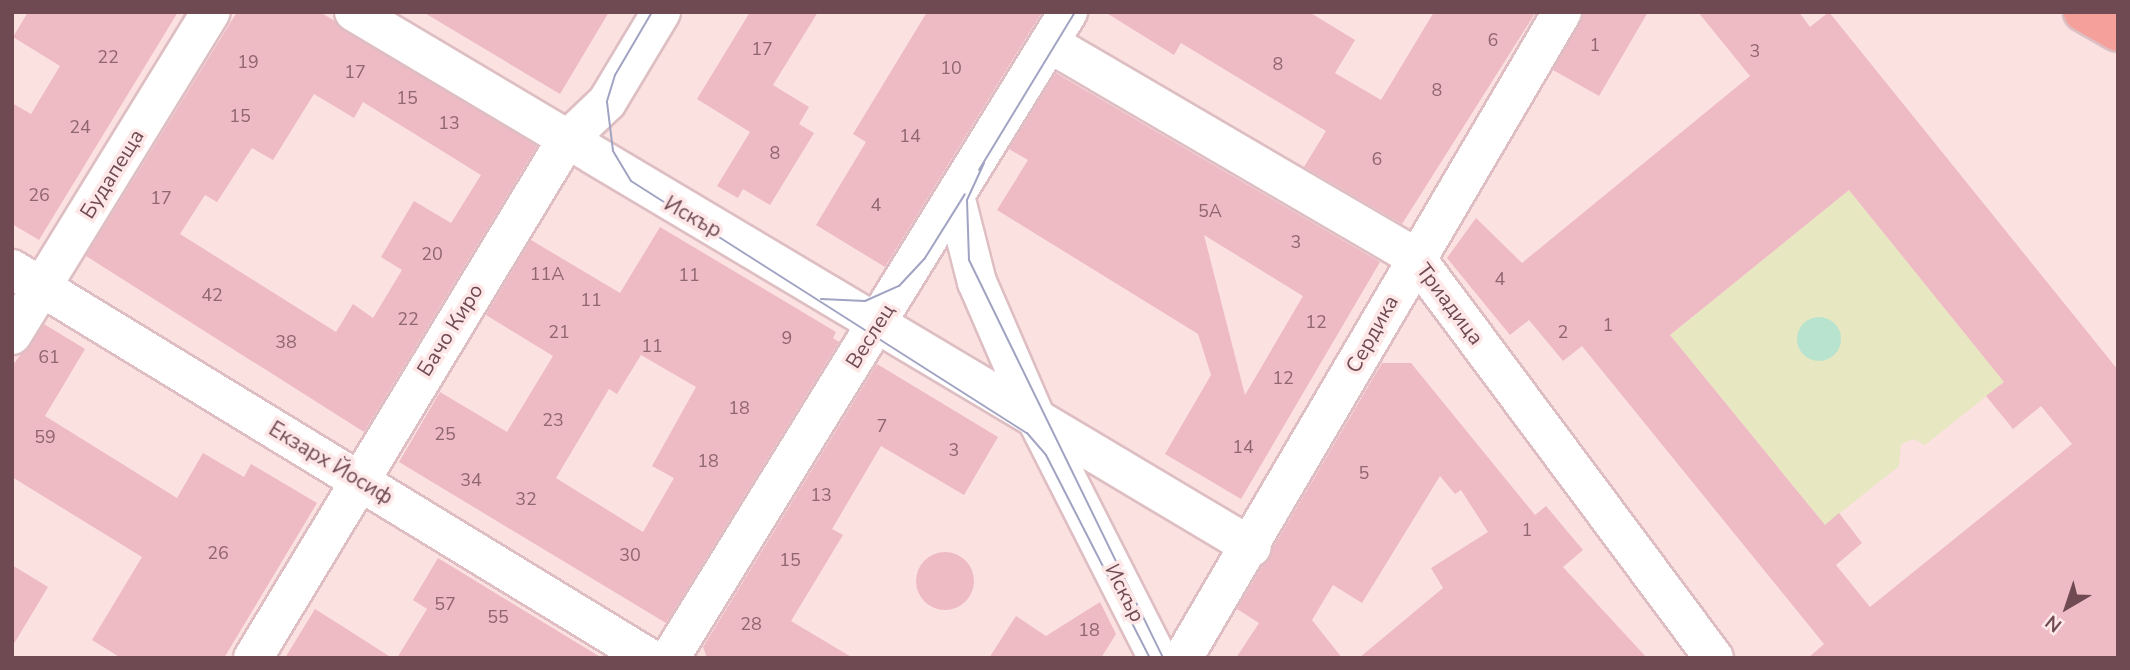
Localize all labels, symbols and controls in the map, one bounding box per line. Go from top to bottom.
house number: 6 [1488,29,1498,51]
house number: 1 [1590,34,1600,56]
house number: 17 [751,38,773,60]
house number: 3 [1750,40,1760,62]
house number: 22 [97,46,119,68]
house number: 19 [237,51,259,73]
house number: 8 [1273,53,1283,75]
house number: 10 [940,57,962,79]
house number: 17 [344,61,366,83]
house number: 8 [1432,79,1442,101]
house number: 15 [396,87,418,109]
house number: 15 [229,105,251,127]
house number: 13 [438,112,460,134]
house number: 24 [69,116,91,138]
street label: Будапеща [75,125,149,223]
house number: 14 [899,125,921,147]
house number: 8 [770,142,780,164]
house number: 6 [1372,148,1382,170]
house number: 26 [28,184,50,206]
house number: 17 [150,187,172,209]
street label: Искър [660,191,726,243]
house number: 4 [871,194,881,216]
house number: 5А [1198,200,1222,222]
house number: 3 [1291,231,1301,253]
house number: 20 [421,243,443,265]
street label: Триадица [1411,258,1489,350]
house number: 11А [530,263,564,285]
house number: 11 [678,264,700,286]
house number: 4 [1495,268,1505,290]
street label: Бачо Киро [412,279,488,381]
house number: 42 [201,284,223,306]
house number: 11 [580,289,602,311]
street label: Сердика [1340,291,1404,377]
street label: Веслец [840,299,900,373]
house number: 22 [397,308,419,330]
house number: 12 [1305,311,1327,333]
house number: 1 [1603,314,1613,336]
house number: 21 [548,321,570,343]
house number: 2 [1558,321,1568,343]
house number: 9 [782,327,792,349]
house number: 38 [275,331,297,353]
house number: 11 [641,335,663,357]
house number: 61 [38,346,60,368]
house number: 12 [1272,367,1294,389]
house number: 18 [728,397,750,419]
house number: 23 [542,409,564,431]
house number: 7 [877,415,887,437]
street label: Екзарх Йосиф [264,416,398,510]
house number: 25 [434,423,456,445]
house number: 59 [34,426,56,448]
house number: 14 [1232,436,1254,458]
house number: 3 [949,439,959,461]
house number: 18 [697,450,719,472]
house number: 5 [1359,462,1369,484]
house number: 34 [460,469,482,491]
house number: 13 [810,484,832,506]
house number: 32 [515,488,537,510]
house number: 1 [1522,519,1532,541]
house number: 26 [207,542,229,564]
house number: 30 [619,544,641,566]
house number: 15 [779,549,801,571]
street label: Искър [1100,560,1150,626]
north arrow [2032,572,2102,642]
house number: 57 [434,593,456,615]
house number: 55 [487,606,509,628]
text: N [2040,609,2067,638]
house number: 28 [740,613,762,635]
house number: 18 [1078,619,1100,641]

